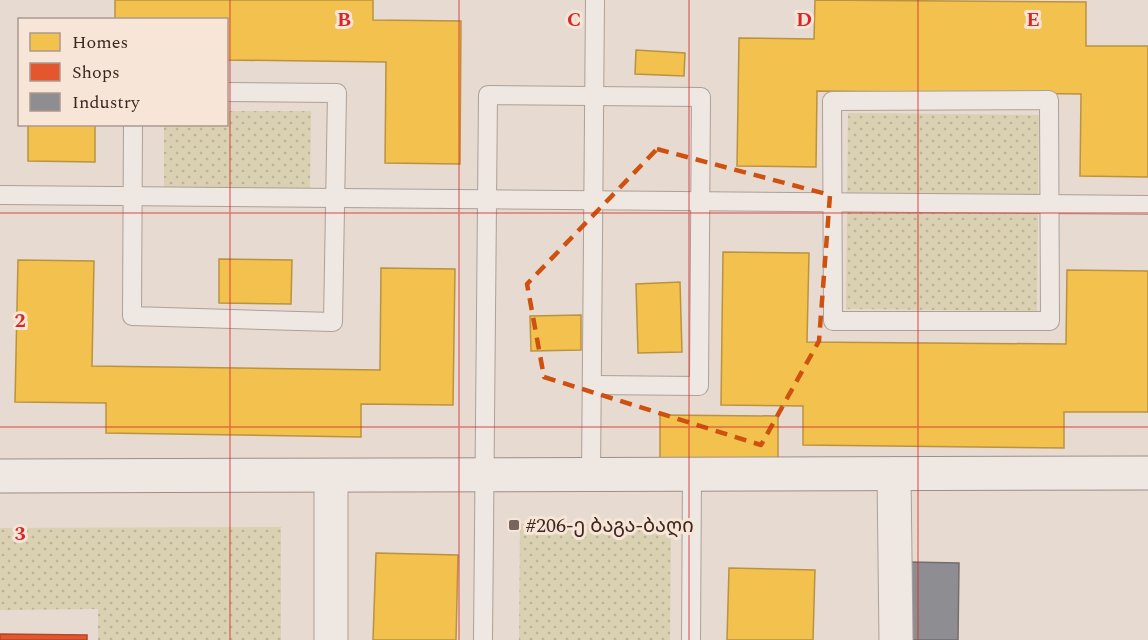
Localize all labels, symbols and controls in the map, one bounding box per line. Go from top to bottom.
text: B [337,5,351,35]
text: C [567,5,581,35]
text: D [796,5,812,35]
text: E [1026,5,1040,35]
legend [18,18,228,126]
text: Homes [72,29,128,56]
text: Shops [72,59,120,86]
text: Industry [72,89,141,116]
text: 2 [14,306,26,336]
place label: #206-ე ბაგა-ბაღი [526,511,694,541]
marker: #206-ე ბაგა-ბაღი [507,518,521,532]
text: 3 [14,519,26,549]

